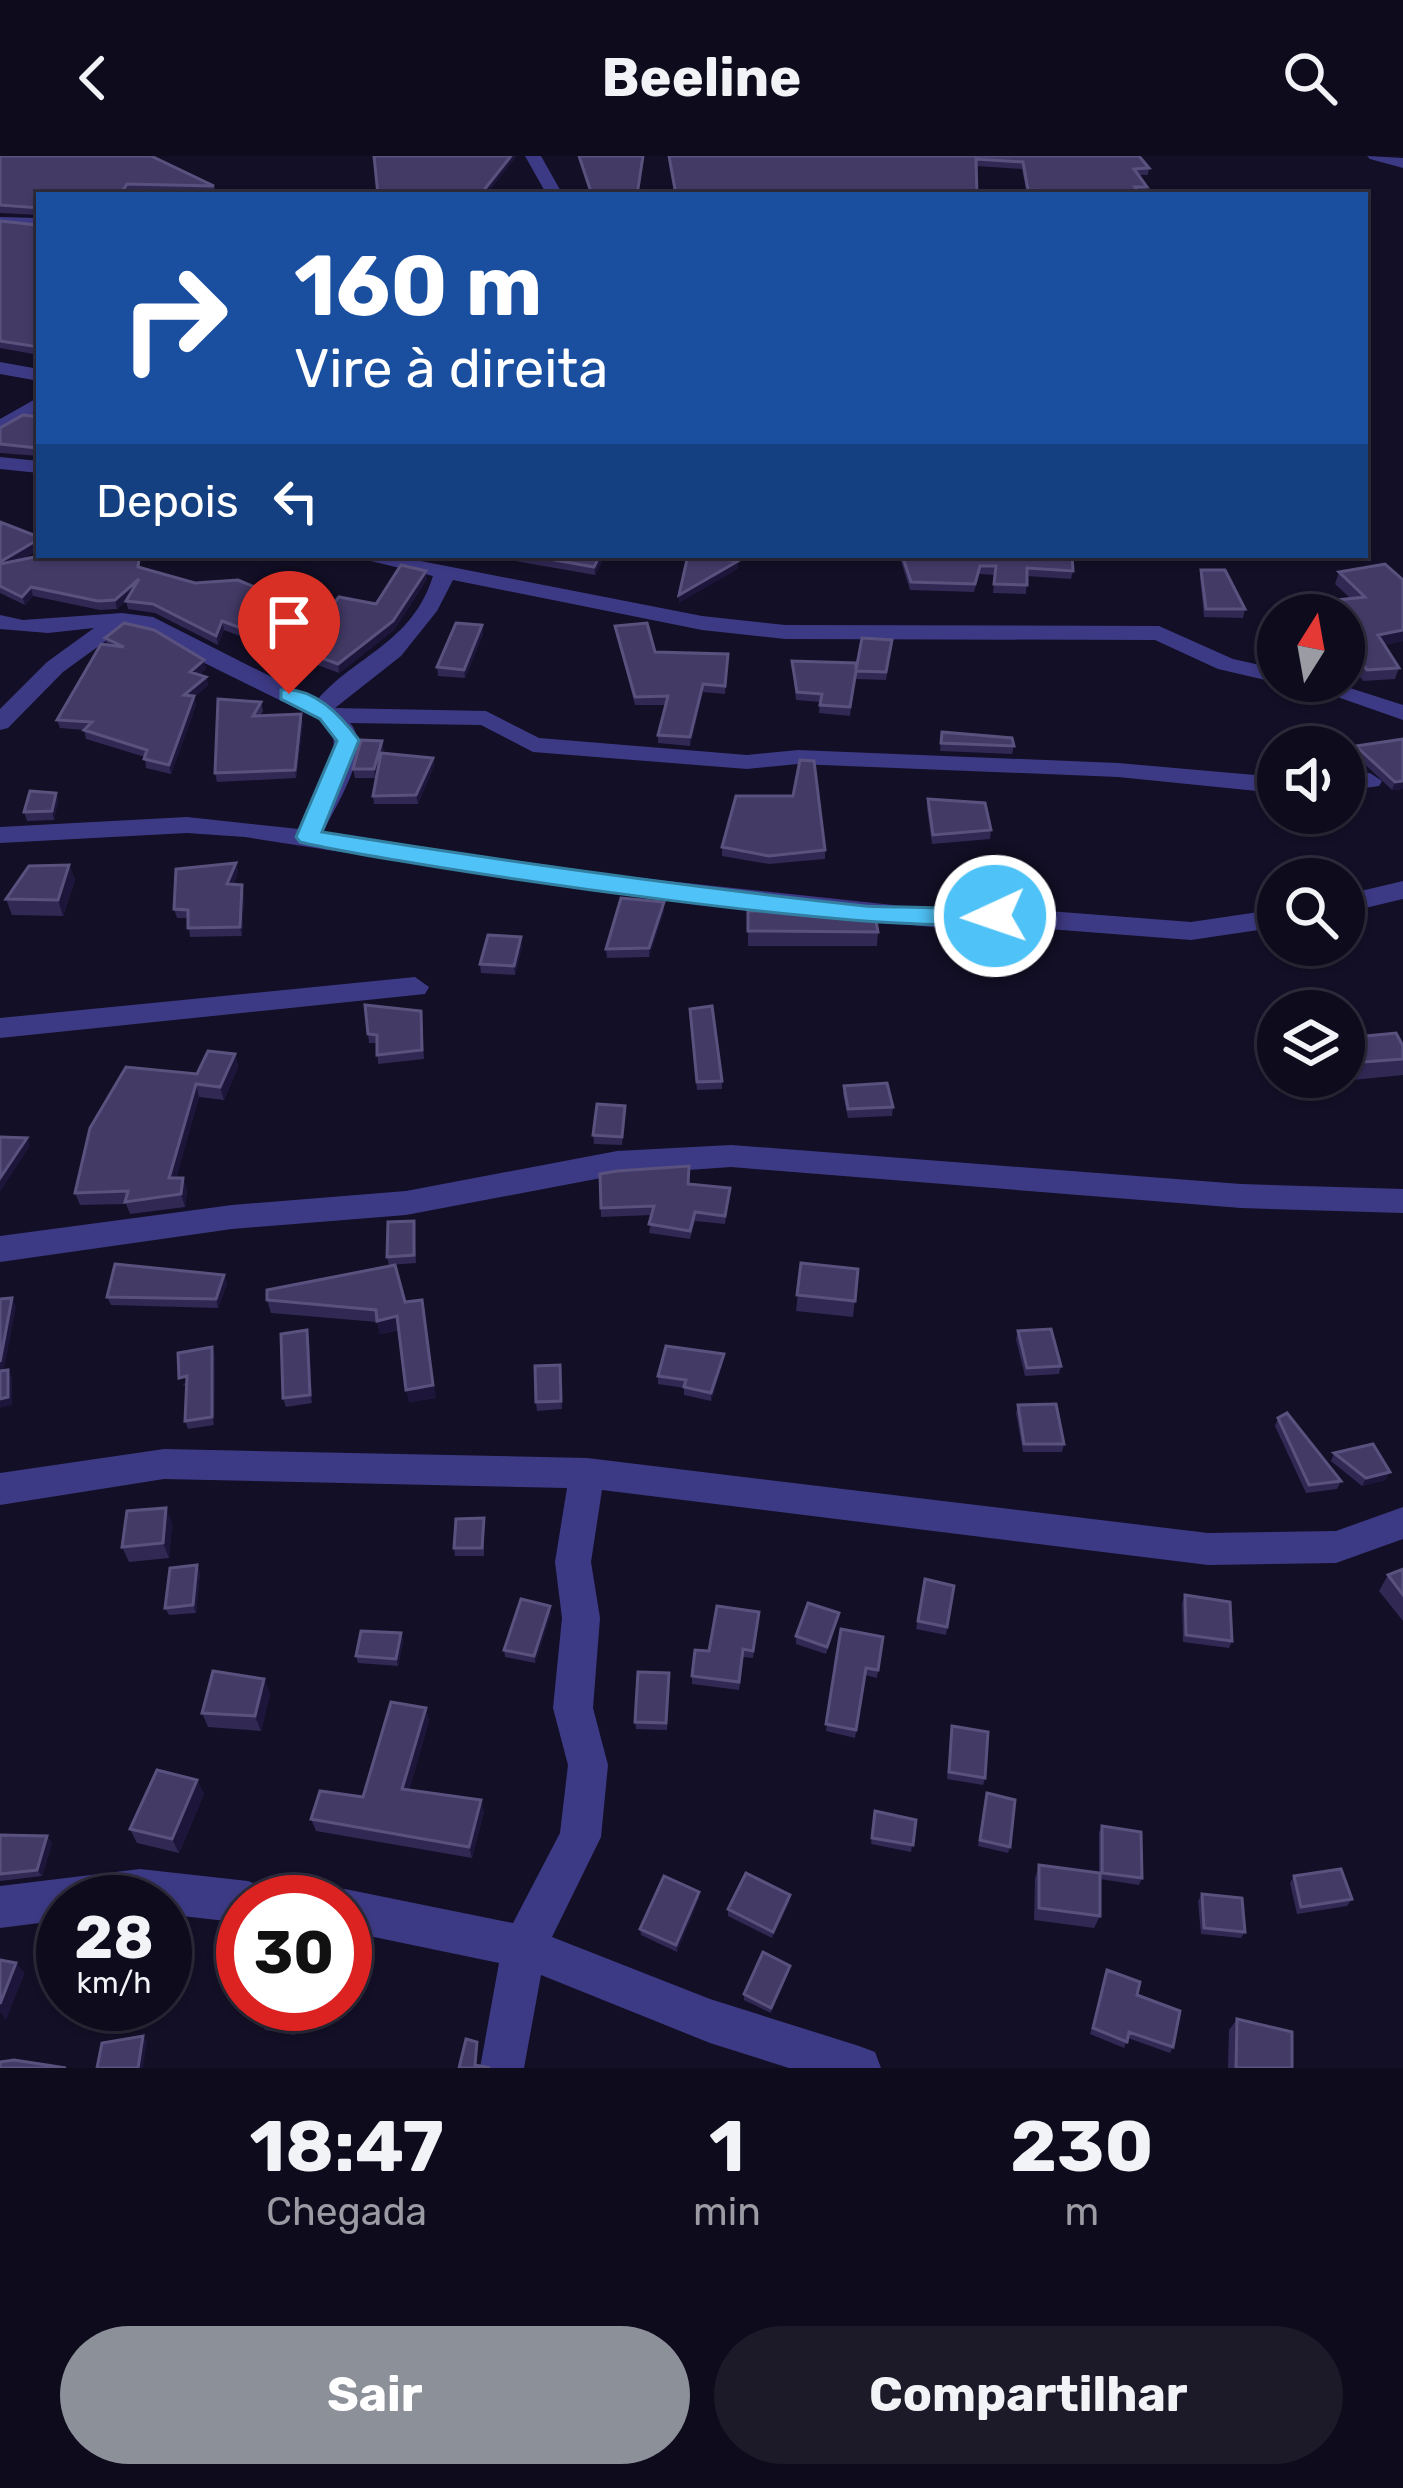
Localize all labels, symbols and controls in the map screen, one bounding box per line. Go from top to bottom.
icon: back [60,45,126,111]
icon: search [1277,45,1343,111]
text: Beeline [602,46,801,110]
text: 160 m [294,236,542,336]
icon: right [96,240,252,396]
text: Vire à direita [294,337,608,401]
icon: left [263,468,329,534]
text: Depois [96,475,239,528]
pin [238,571,340,694]
icon: arrive [256,589,322,655]
north arrow [1257,594,1365,702]
map controls [1257,594,1365,1098]
button: sound [1257,726,1365,834]
position arrow [932,853,1058,979]
button: search [1257,858,1365,966]
button: layers [1257,990,1365,1098]
speed limit sign: 30 [216,1875,372,2031]
text: 28 [74,1902,154,1973]
text: km/h [77,1965,151,2001]
text: 18:47 [249,2104,444,2189]
text: 1 [709,2104,745,2189]
text: 230 [1010,2104,1154,2189]
text: Chegada [266,2189,427,2235]
text: min [693,2189,761,2235]
text: m [1065,2189,1099,2235]
button: Sair [60,2326,690,2464]
button: Compartilhar [714,2326,1343,2464]

